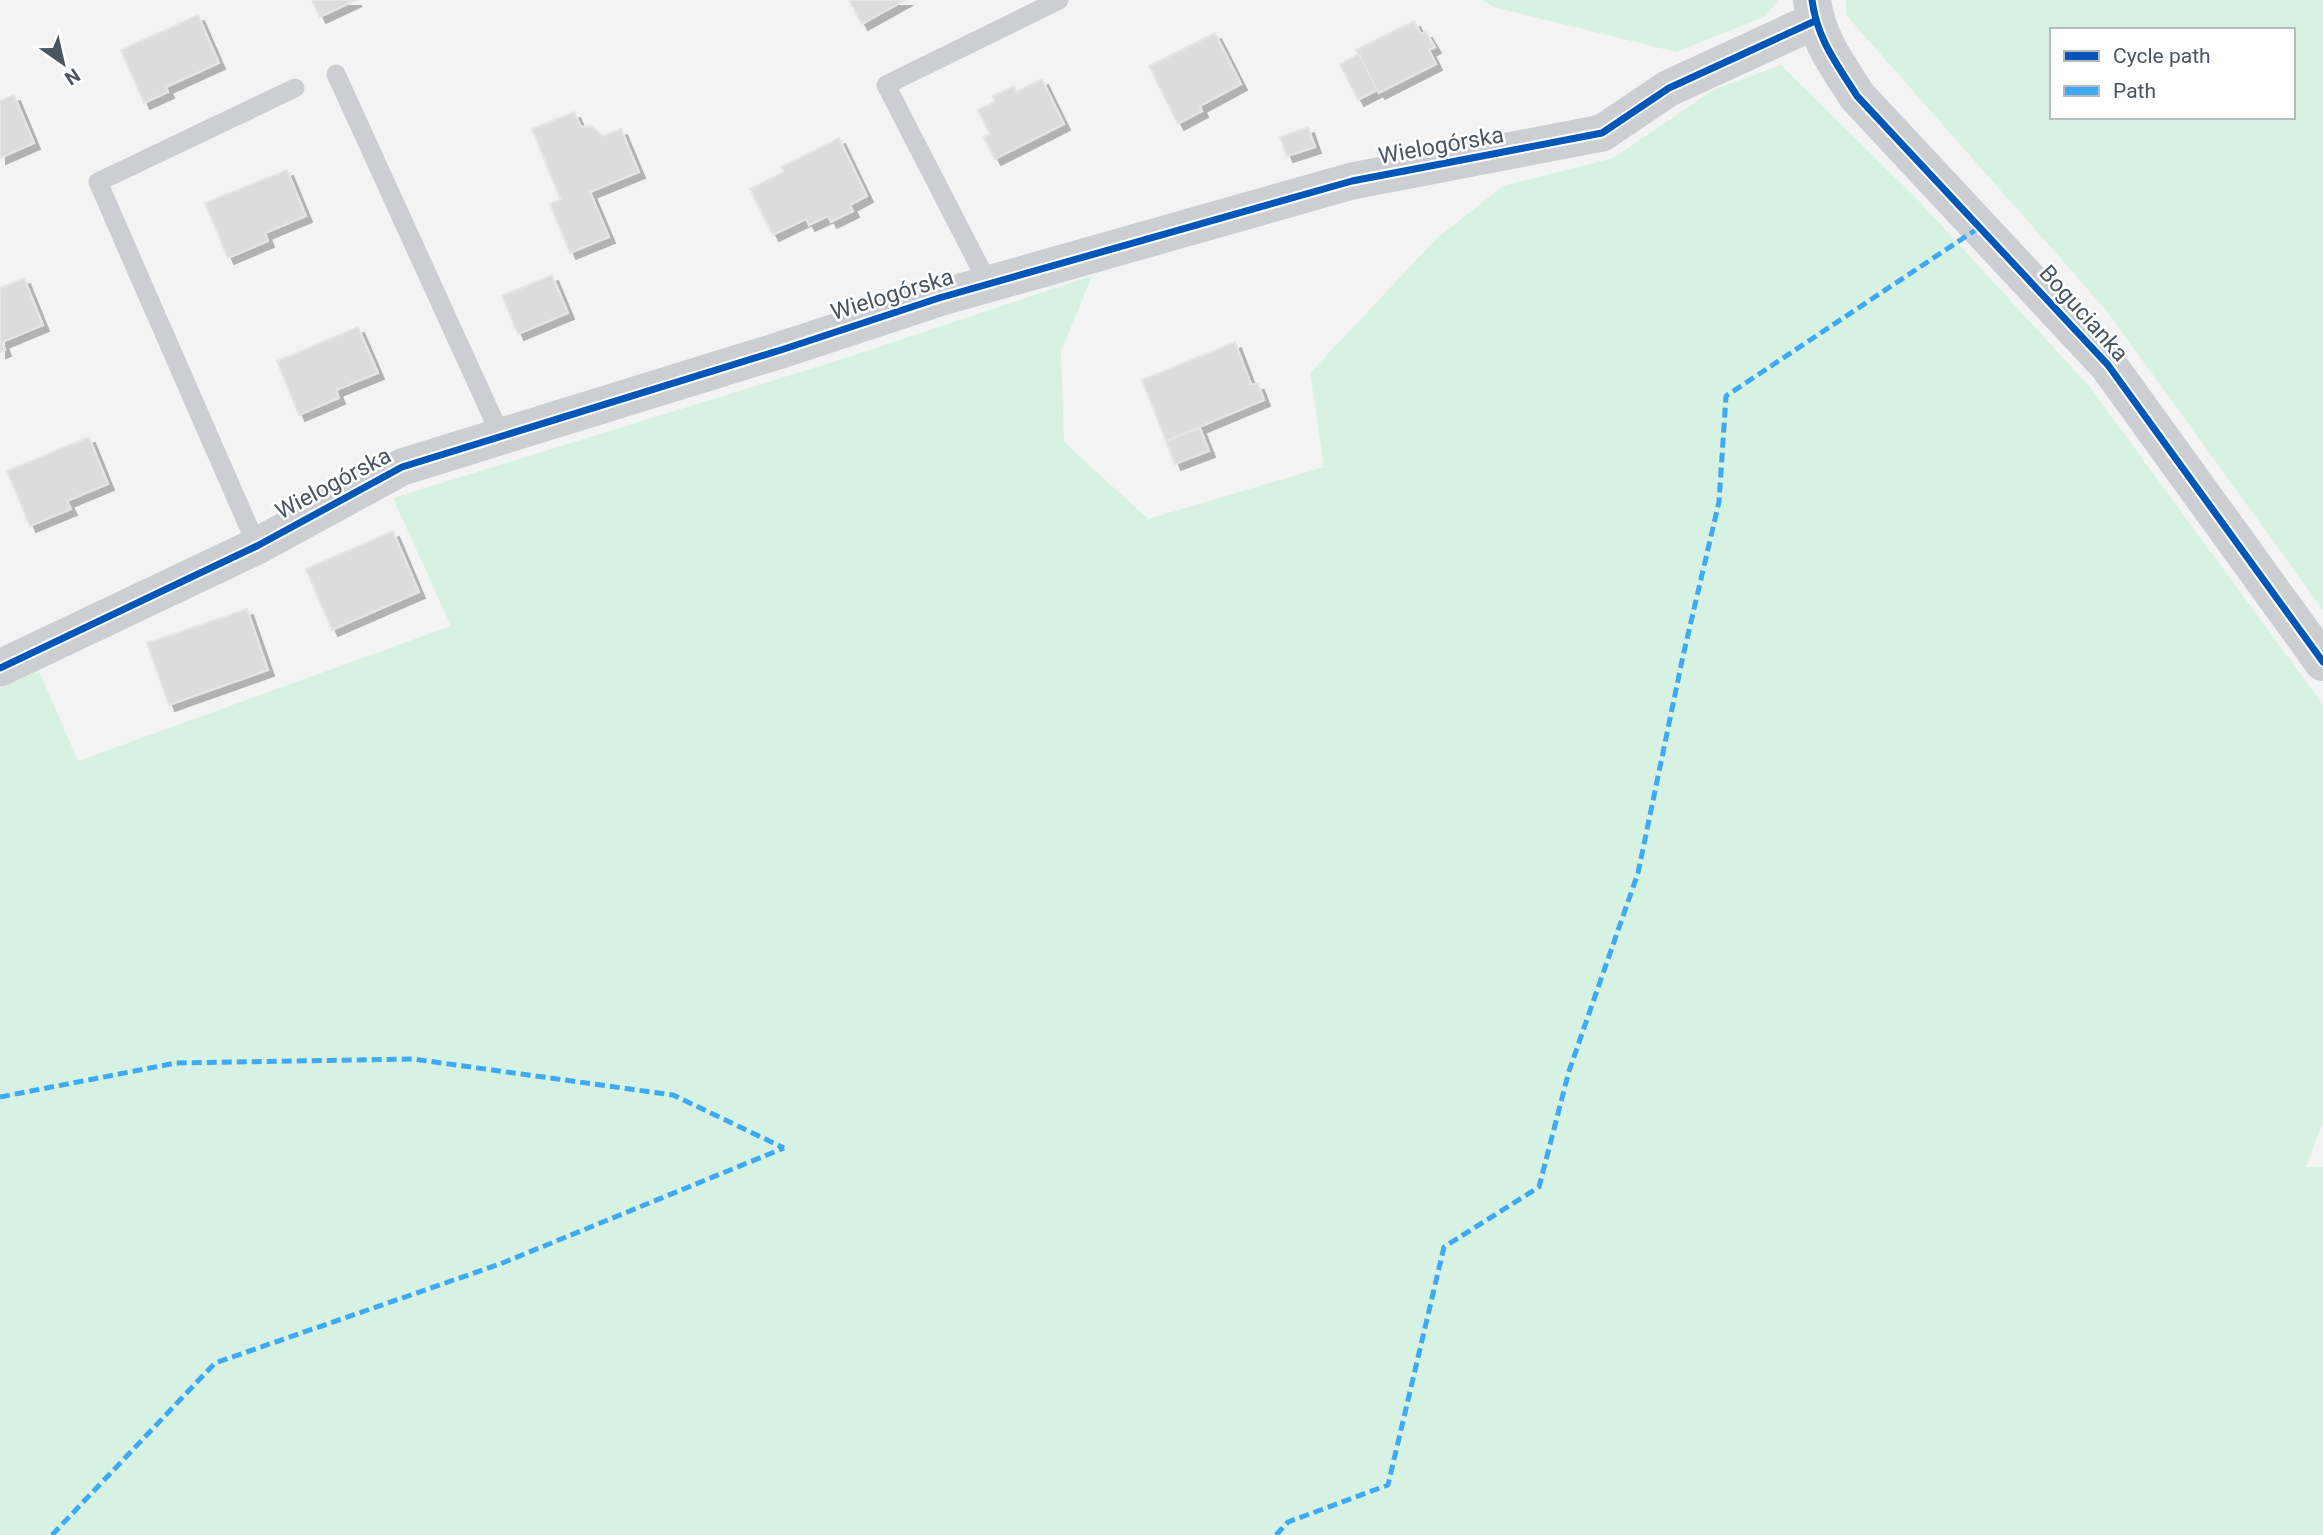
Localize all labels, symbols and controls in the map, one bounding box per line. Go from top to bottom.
north arrow [28,28,98,98]
legend [2050,28,2295,119]
text: Cycle path [2113,44,2211,68]
text: N [60,63,84,90]
text: Path [2113,79,2156,103]
street label: Wielogórska [1376,121,1506,170]
street label: Bogucianka [2033,260,2134,367]
street label: Wielogórska [828,263,957,326]
street label: Wielogórska [271,442,396,525]

